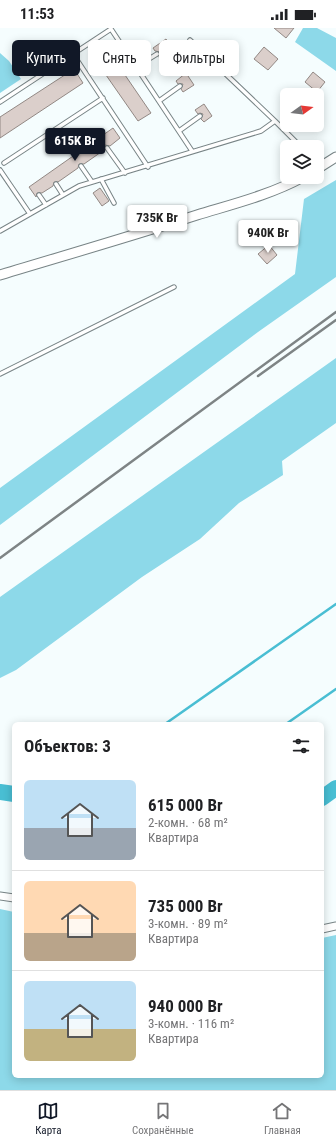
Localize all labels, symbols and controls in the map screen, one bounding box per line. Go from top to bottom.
text: 11:53 [20,5,54,23]
chip: Купить [12,40,80,76]
chip: Снять [88,40,151,76]
chip: Фильтры [159,40,239,76]
north arrow [280,88,324,132]
map controls [280,88,324,184]
pin: 615K Br [38,128,112,162]
text: 615K Br [54,133,96,148]
button: layers [280,140,324,184]
pin: 735K Br [120,205,194,239]
text: 735K Br [136,210,178,225]
pin: 940K Br [231,220,305,254]
text: 940K Br [247,225,289,240]
icon: filters [290,735,312,757]
text: Объектов: 3 [24,736,111,756]
text: 615 000 Br [148,795,223,815]
icon: home [56,796,104,844]
text: 2-комн. · 68 m² [148,815,228,830]
text: Квартира [148,830,199,845]
text: 735 000 Br [148,896,223,916]
icon: home [56,897,104,945]
text: 3-комн. · 89 m² [148,916,228,931]
text: Квартира [148,931,199,946]
text: 940 000 Br [148,996,223,1016]
icon: home [56,997,104,1045]
text: 3-комн. · 116 m² [148,1016,234,1031]
text: Квартира [148,1031,199,1046]
tab: Карта [35,1100,62,1137]
tab: Сохранённые [132,1100,194,1137]
tab: Главная [264,1100,301,1137]

